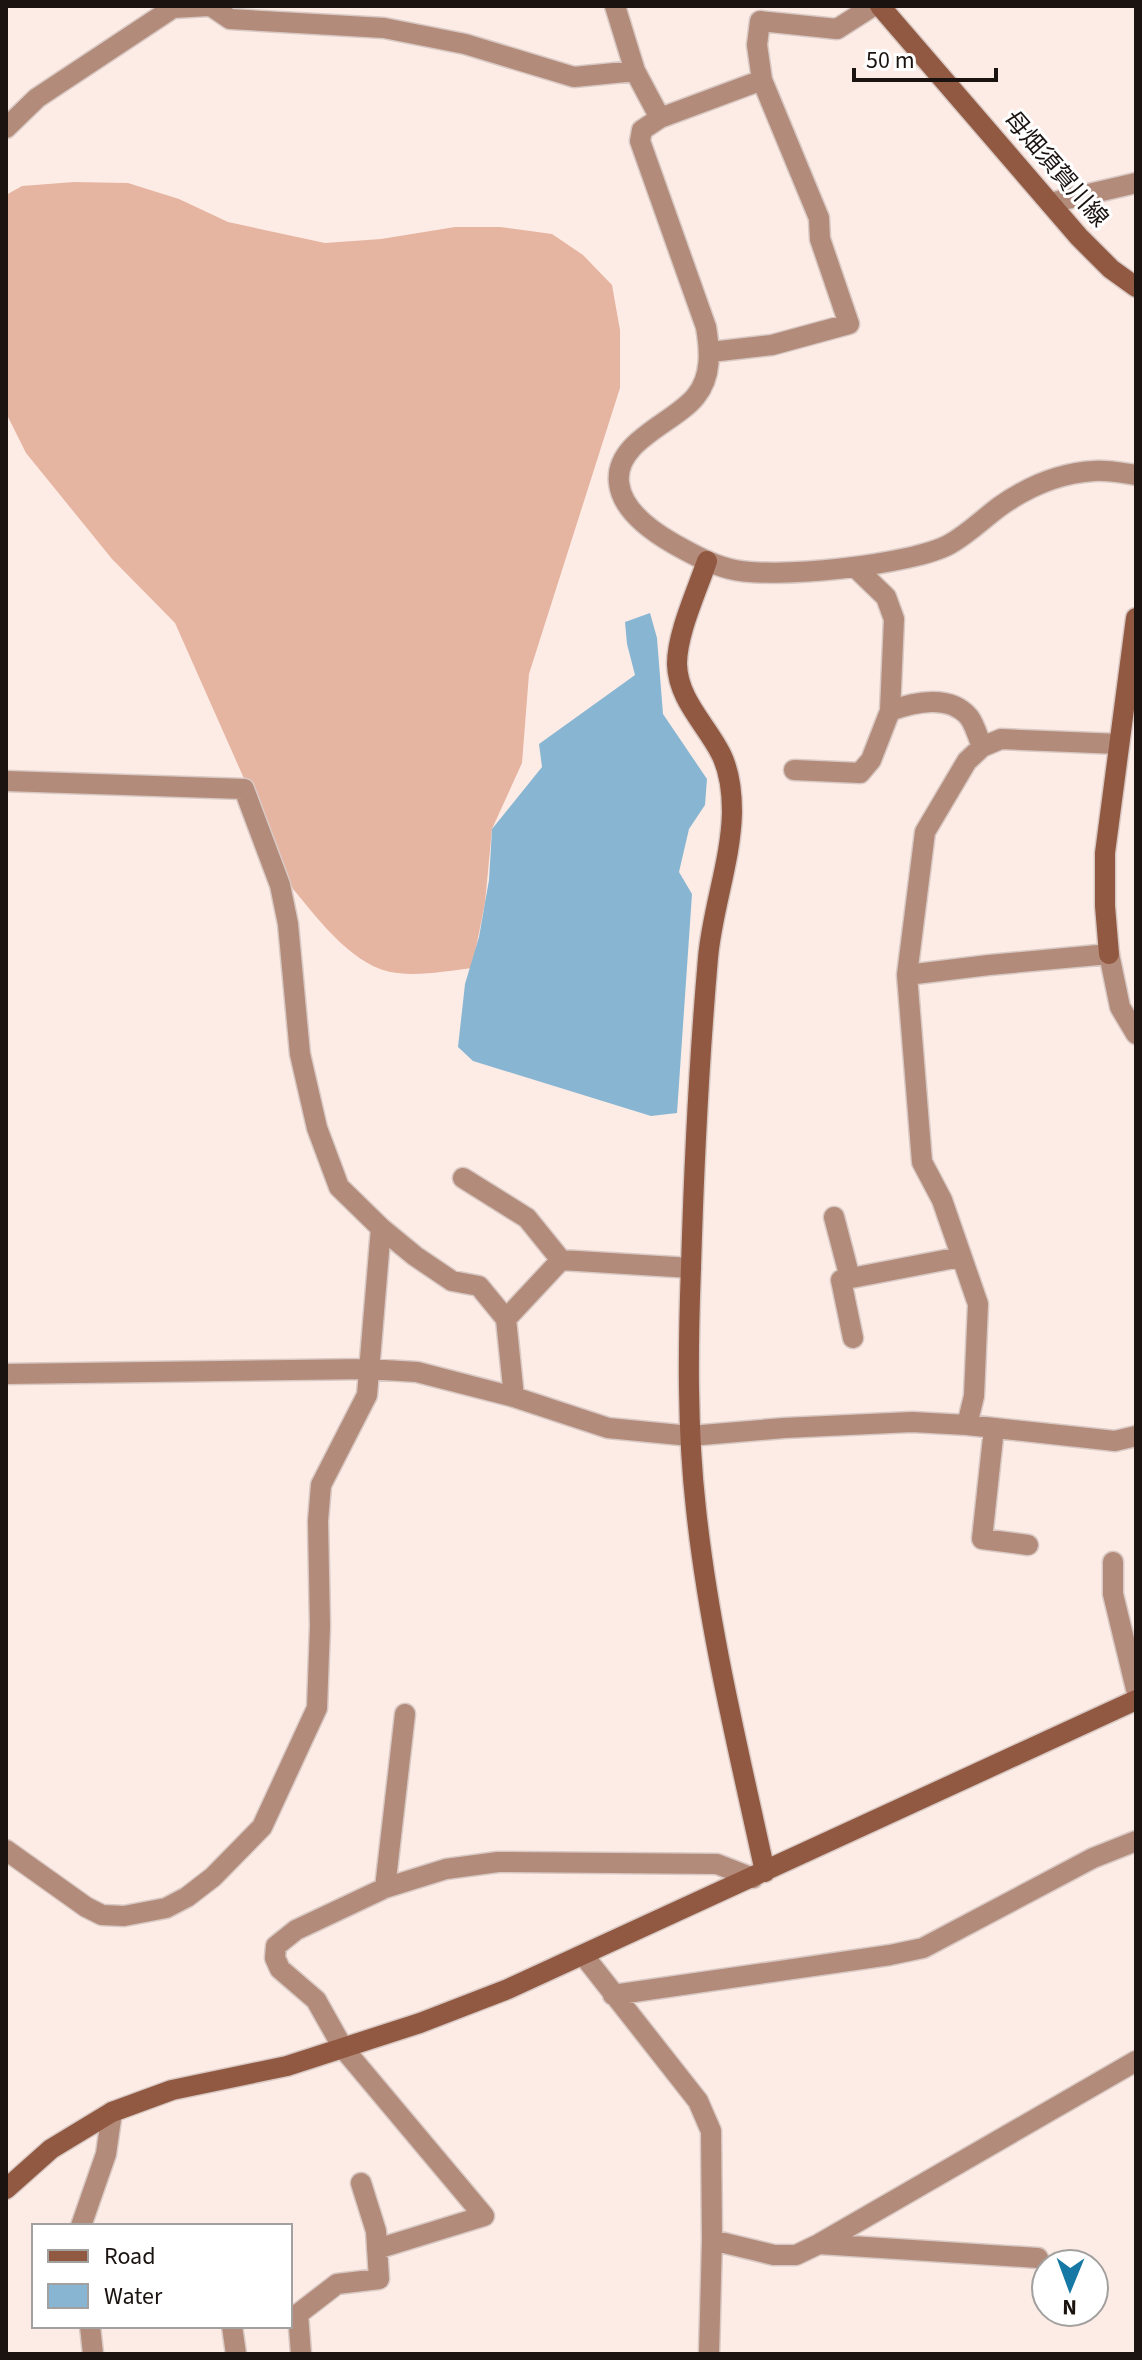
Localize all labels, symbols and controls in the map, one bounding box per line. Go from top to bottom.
scale bar [854,32,996,82]
text: 50 m [866,43,915,78]
street label: 母畑須賀川線 [996,103,1116,235]
legend [32,2224,292,2328]
text: Road [104,2239,156,2274]
north arrow [1030,2248,1110,2328]
text: Water [104,2279,163,2314]
text: N [1062,2291,1077,2323]

